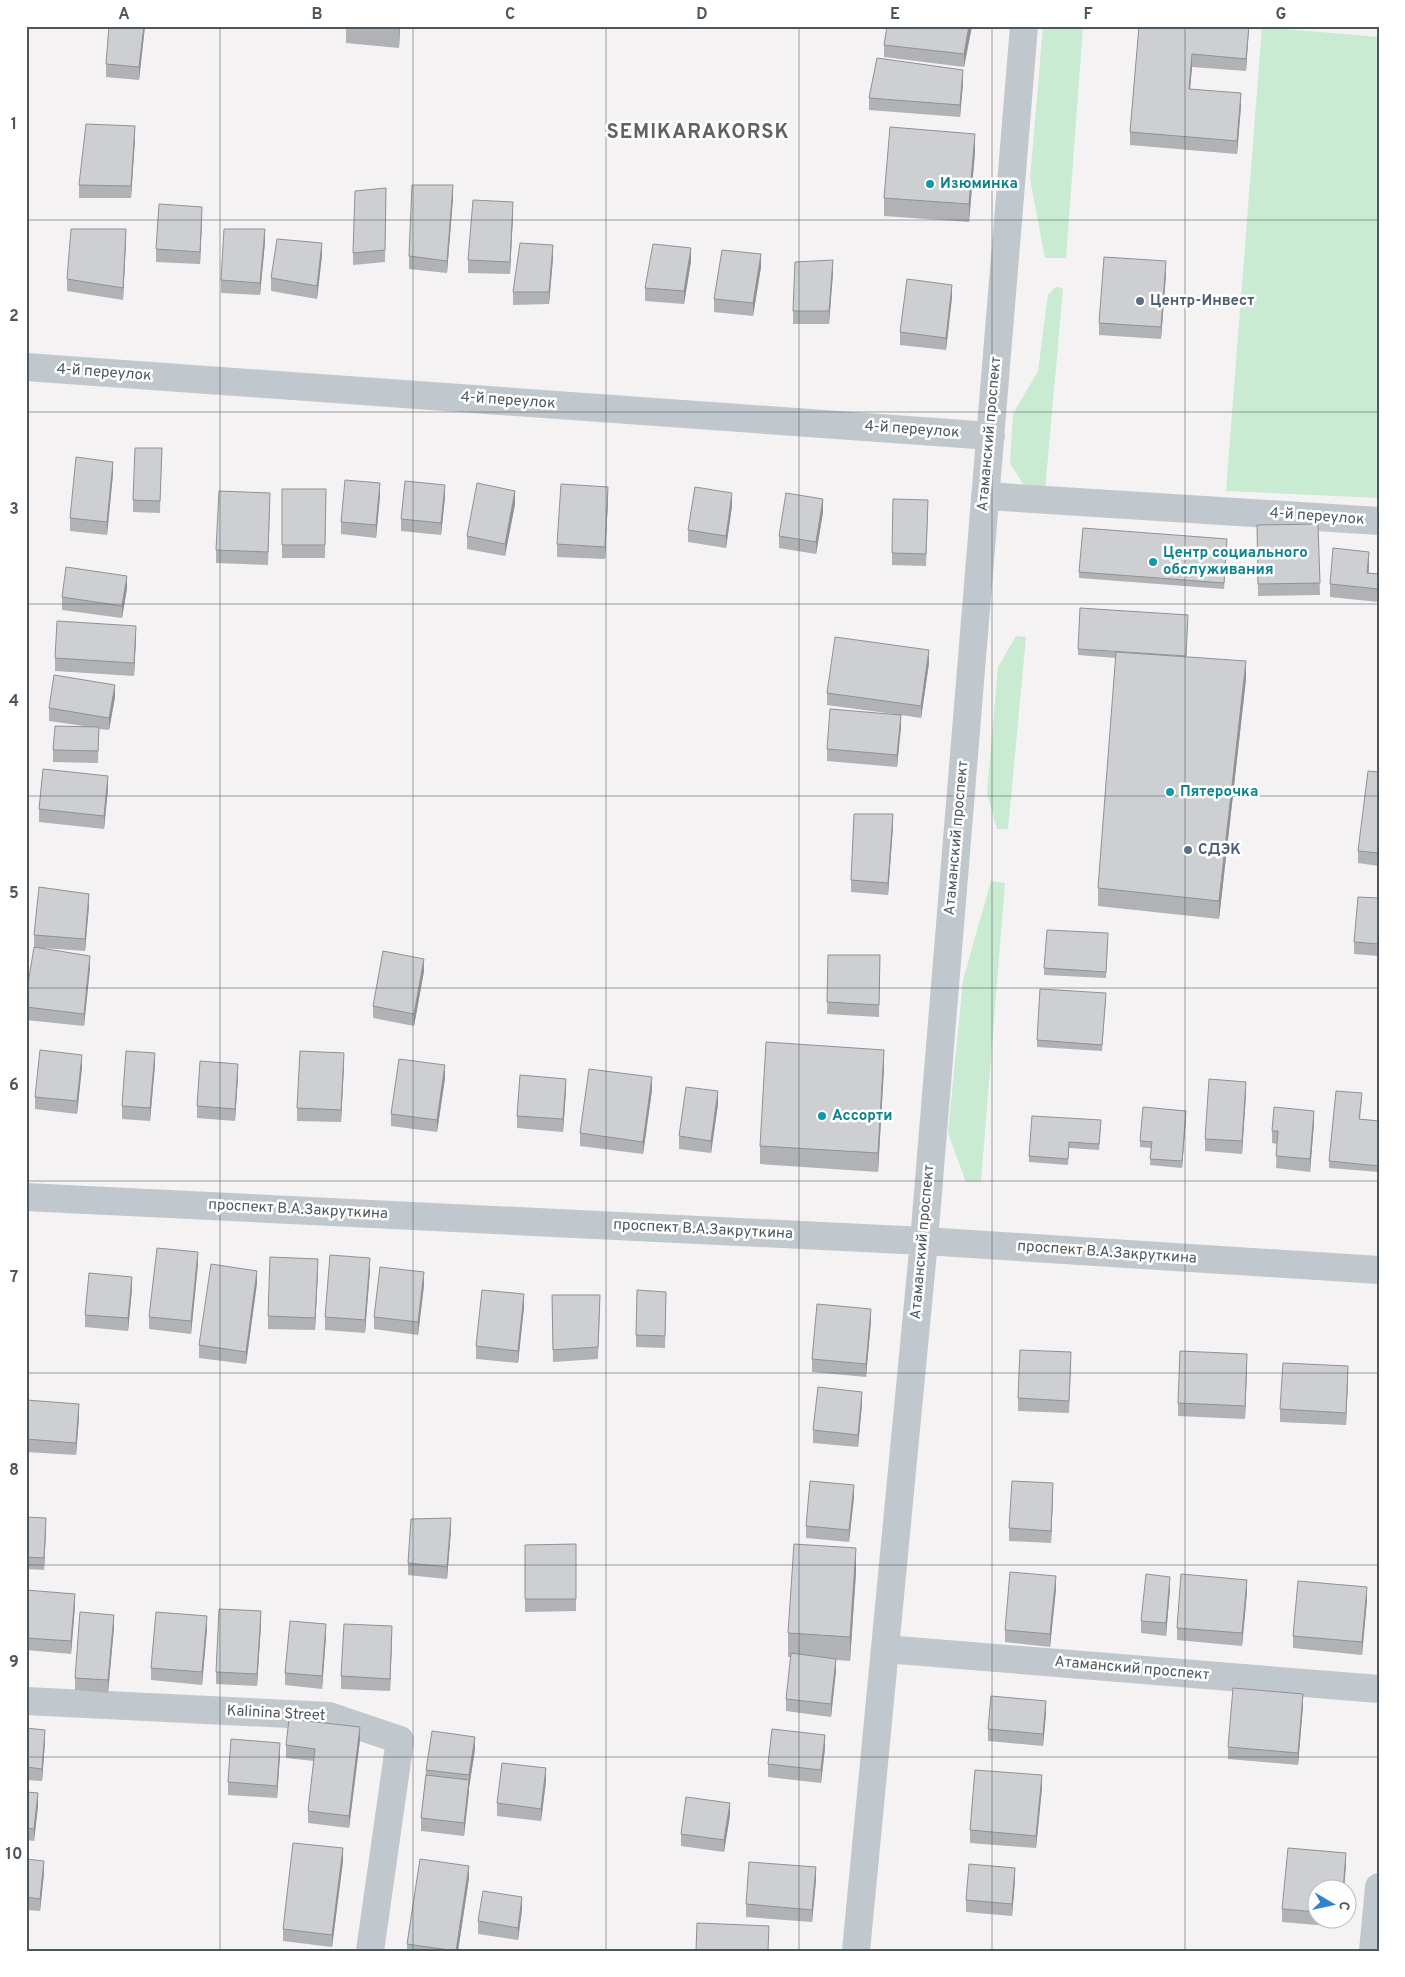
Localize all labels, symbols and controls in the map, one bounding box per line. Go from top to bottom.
text: A [118,5,130,25]
text: B [311,5,323,25]
text: C [505,5,515,25]
text: D [696,5,708,25]
text: E [890,5,900,25]
text: F [1083,5,1093,25]
text: G [1276,5,1286,25]
text: 1 [11,115,17,135]
district label: SEMIKARAKORSK [606,120,790,146]
place label: Изюминка [940,175,1018,194]
marker: Изюминка [924,178,936,190]
place label: Центр-Инвест [1150,292,1254,311]
marker: Центр-Инвест [1134,295,1146,307]
text: 2 [9,307,19,327]
street label: Атаманский проспект [974,356,1006,512]
street label: 4-й переулок [56,360,152,386]
street label: 4-й переулок [460,388,556,414]
street label: 4-й переулок [864,417,960,443]
text: 3 [9,500,19,520]
street label: 4-й переулок [1269,504,1365,530]
place label: Центр социального обслуживания [1163,544,1308,580]
marker: Центр социального обслуживания [1147,556,1159,568]
text: 4 [9,692,19,712]
street label: Атаманский проспект [941,760,973,916]
place label: Пятeрочка [1180,783,1258,802]
marker: Пятeрочка [1164,786,1176,798]
place label: СДЭК [1198,841,1241,860]
marker: СДЭК [1182,844,1194,856]
text: 5 [9,884,19,904]
text: 6 [9,1076,19,1096]
place label: Ассорти [832,1107,892,1126]
marker: Ассорти [816,1110,828,1122]
street label: Атаманский проспект [907,1164,939,1320]
street label: проспект В.А.Закруткина [208,1196,388,1224]
street label: проспект В.А.Закруткина [613,1216,793,1244]
street label: проспект В.А.Закруткина [1017,1237,1197,1269]
text: 7 [10,1268,18,1288]
text: 8 [9,1461,19,1481]
text: 9 [9,1653,19,1673]
street label: Атаманский проспект [1054,1653,1210,1685]
street label: Kalinina Street [226,1702,326,1726]
text: 10 [6,1845,22,1865]
north arrow [1308,1880,1358,1930]
text: С [1334,1900,1352,1912]

